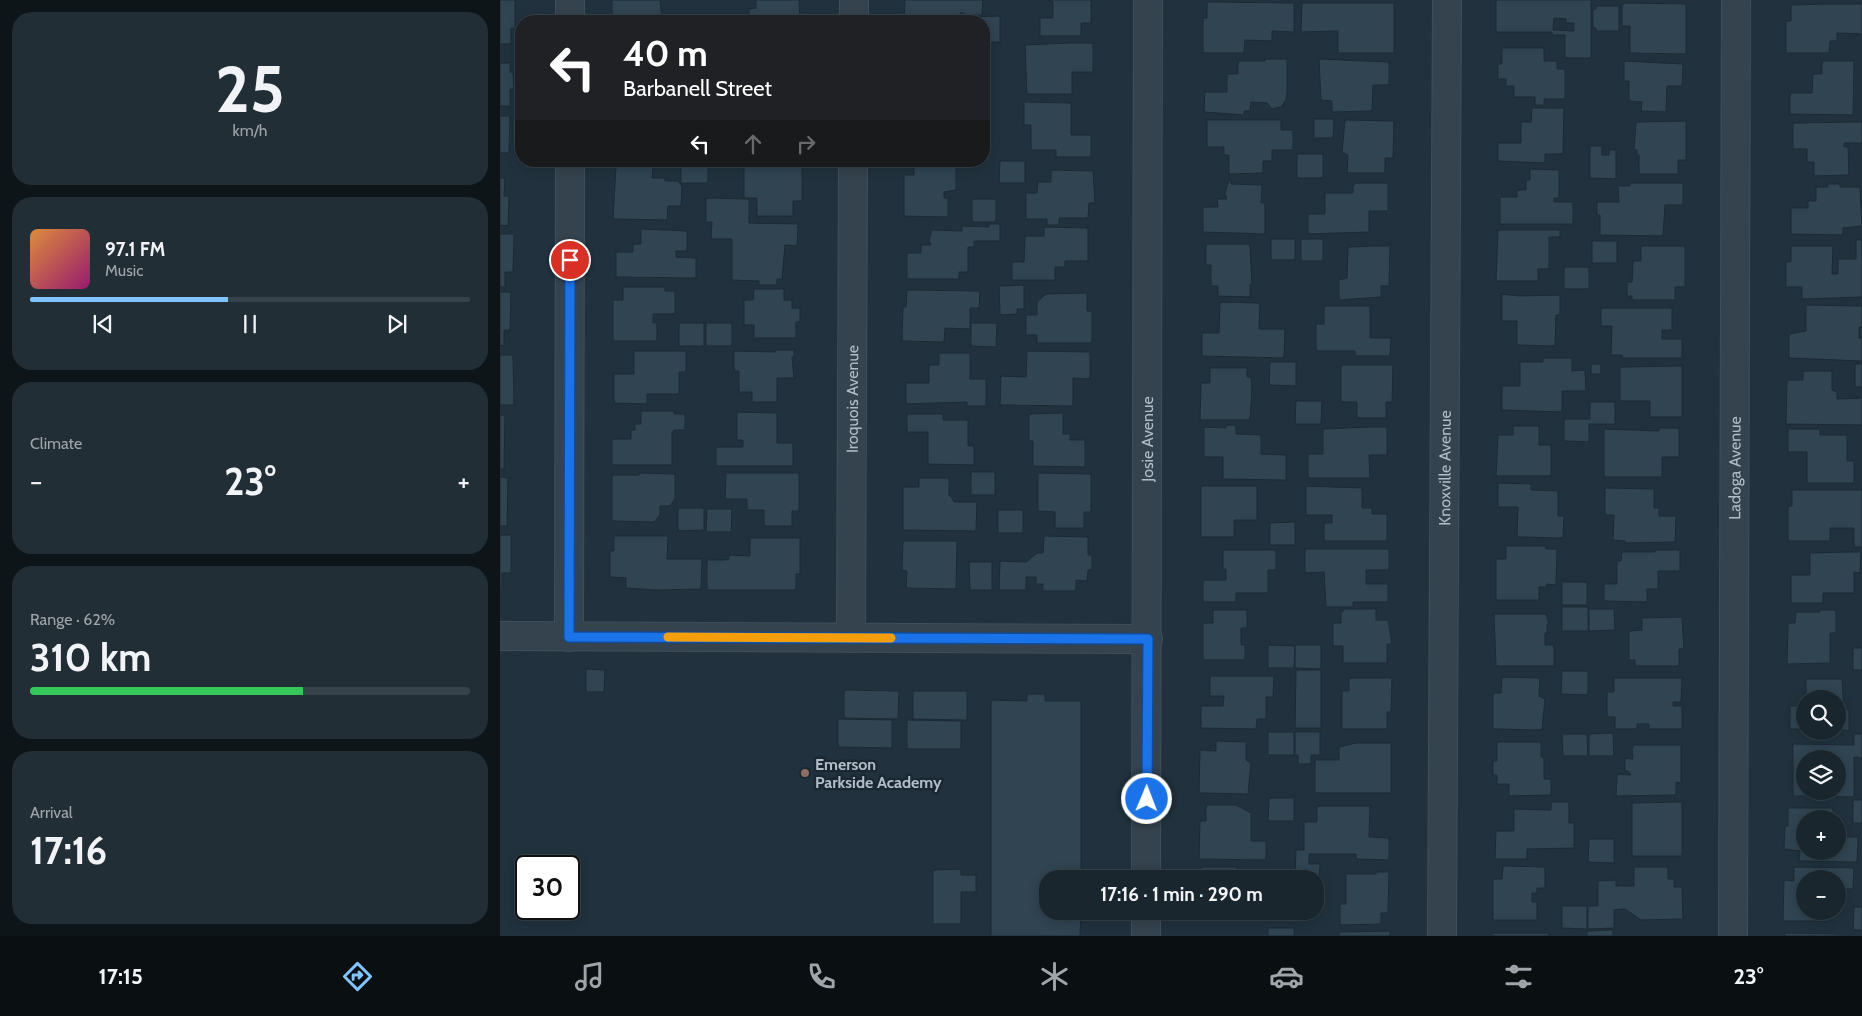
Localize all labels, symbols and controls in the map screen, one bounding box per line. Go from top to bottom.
text: 40 m [623,32,708,75]
icon: left [540,35,605,100]
text: 25 [215,49,285,128]
text: Barbanell Street [623,75,772,102]
text: km/h [232,121,268,140]
icon: left [686,130,714,158]
icon: ahead [739,130,767,158]
icon: right [792,130,820,158]
text: 97.1 FM [105,238,165,261]
pin [549,239,591,281]
icon: arrive [556,246,584,274]
text: Music [105,261,143,280]
icon: previous [89,310,117,338]
icon: pause [236,310,264,338]
icon: next [383,310,411,338]
street label: Iroquois Avenue [842,345,862,453]
street label: Josie Avenue [1137,396,1157,483]
street label: Knoxville Avenue [1435,410,1454,526]
street label: Ladoga Avenue [1725,416,1744,520]
text: Climate [30,434,82,453]
text: 23° [224,458,276,505]
text: − [30,464,42,498]
text: + [458,464,470,498]
text: Range · 62% [30,610,115,629]
text: 310 km [30,634,151,681]
map controls [1796,690,1846,920]
button: search [1796,690,1846,740]
button: layers [1796,750,1846,800]
place label: Emerson Parkside Academy [815,755,942,792]
marker: Emerson Parkside Academy [799,767,811,779]
position arrow [1120,772,1172,824]
text: Arrival [30,803,73,822]
button: + [1796,810,1846,860]
text: 17:16 [30,827,107,874]
speed limit sign: 30 [515,855,580,920]
button: − [1796,870,1846,920]
text: 17:16 · 1 min · 290 m [1100,883,1263,906]
icon: directions [340,959,375,994]
icon: music [572,959,607,994]
icon: phone [804,959,839,994]
icon: climate [1037,959,1072,994]
icon: car [1269,959,1304,994]
icon: filters [1501,959,1536,994]
text: 17:15 [99,963,143,990]
text: 23° [1733,963,1763,990]

